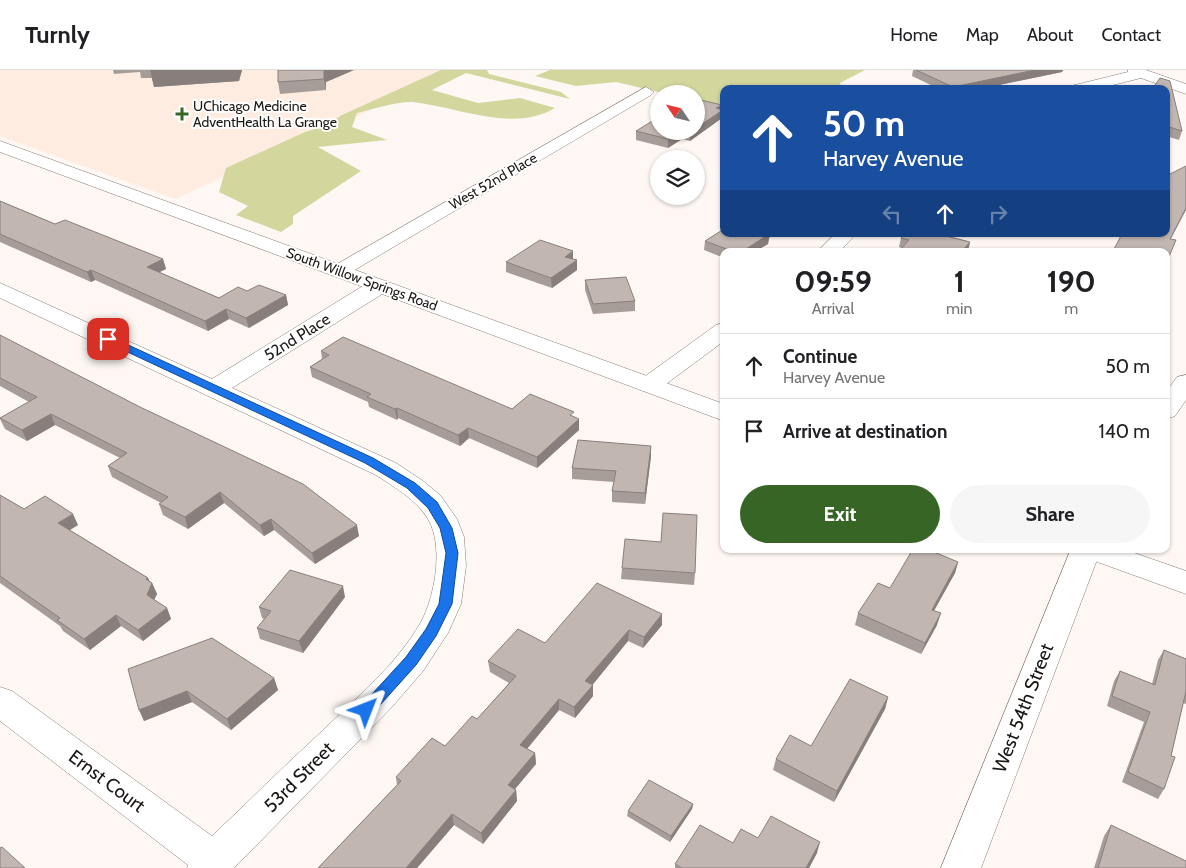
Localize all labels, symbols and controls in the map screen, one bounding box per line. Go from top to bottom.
text: Turnly [25,20,90,49]
text: Home [890,24,938,46]
text: Map [966,24,999,46]
text: About [1027,24,1073,46]
text: Contact [1101,24,1161,46]
north arrow [650,85,705,140]
map controls [650,85,705,205]
place label: UChicago Medicine AdventHealth La Grange [193,97,337,131]
text: 50 m [823,102,905,145]
icon: ahead [740,105,805,170]
marker: UChicago Medicine AdventHealth La Grange [175,107,189,121]
text: Harvey Avenue [823,145,963,172]
street label: West 52nd Place [446,149,540,213]
button: layers [650,150,705,205]
icon: left [878,200,906,228]
icon: ahead [931,200,959,228]
icon: right [984,200,1012,228]
street label: South Willow Springs Road [284,243,440,315]
text: 09:59 [794,263,872,300]
text: 1 [954,263,965,300]
text: 190 [1047,263,1096,300]
text: Arrival [812,299,854,318]
text: min [946,299,972,318]
text: m [1064,299,1078,318]
street label: 52nd Place [260,309,334,365]
pin [87,318,129,360]
icon: arrive [94,325,122,353]
text: Continue [783,345,857,368]
icon: ahead [740,352,768,380]
text: 50 m [1106,355,1150,378]
text: Harvey Avenue [783,368,885,387]
icon: arrive [740,417,768,445]
text: Arrive at destination [783,420,947,443]
text: 140 m [1099,420,1150,443]
button: Exit [740,485,940,543]
button: Share [950,485,1150,543]
street label: West 54th Street [988,640,1058,776]
position arrow [339,683,391,735]
street label: 53rd Street [259,737,339,817]
street label: Ernst Court [64,745,150,818]

